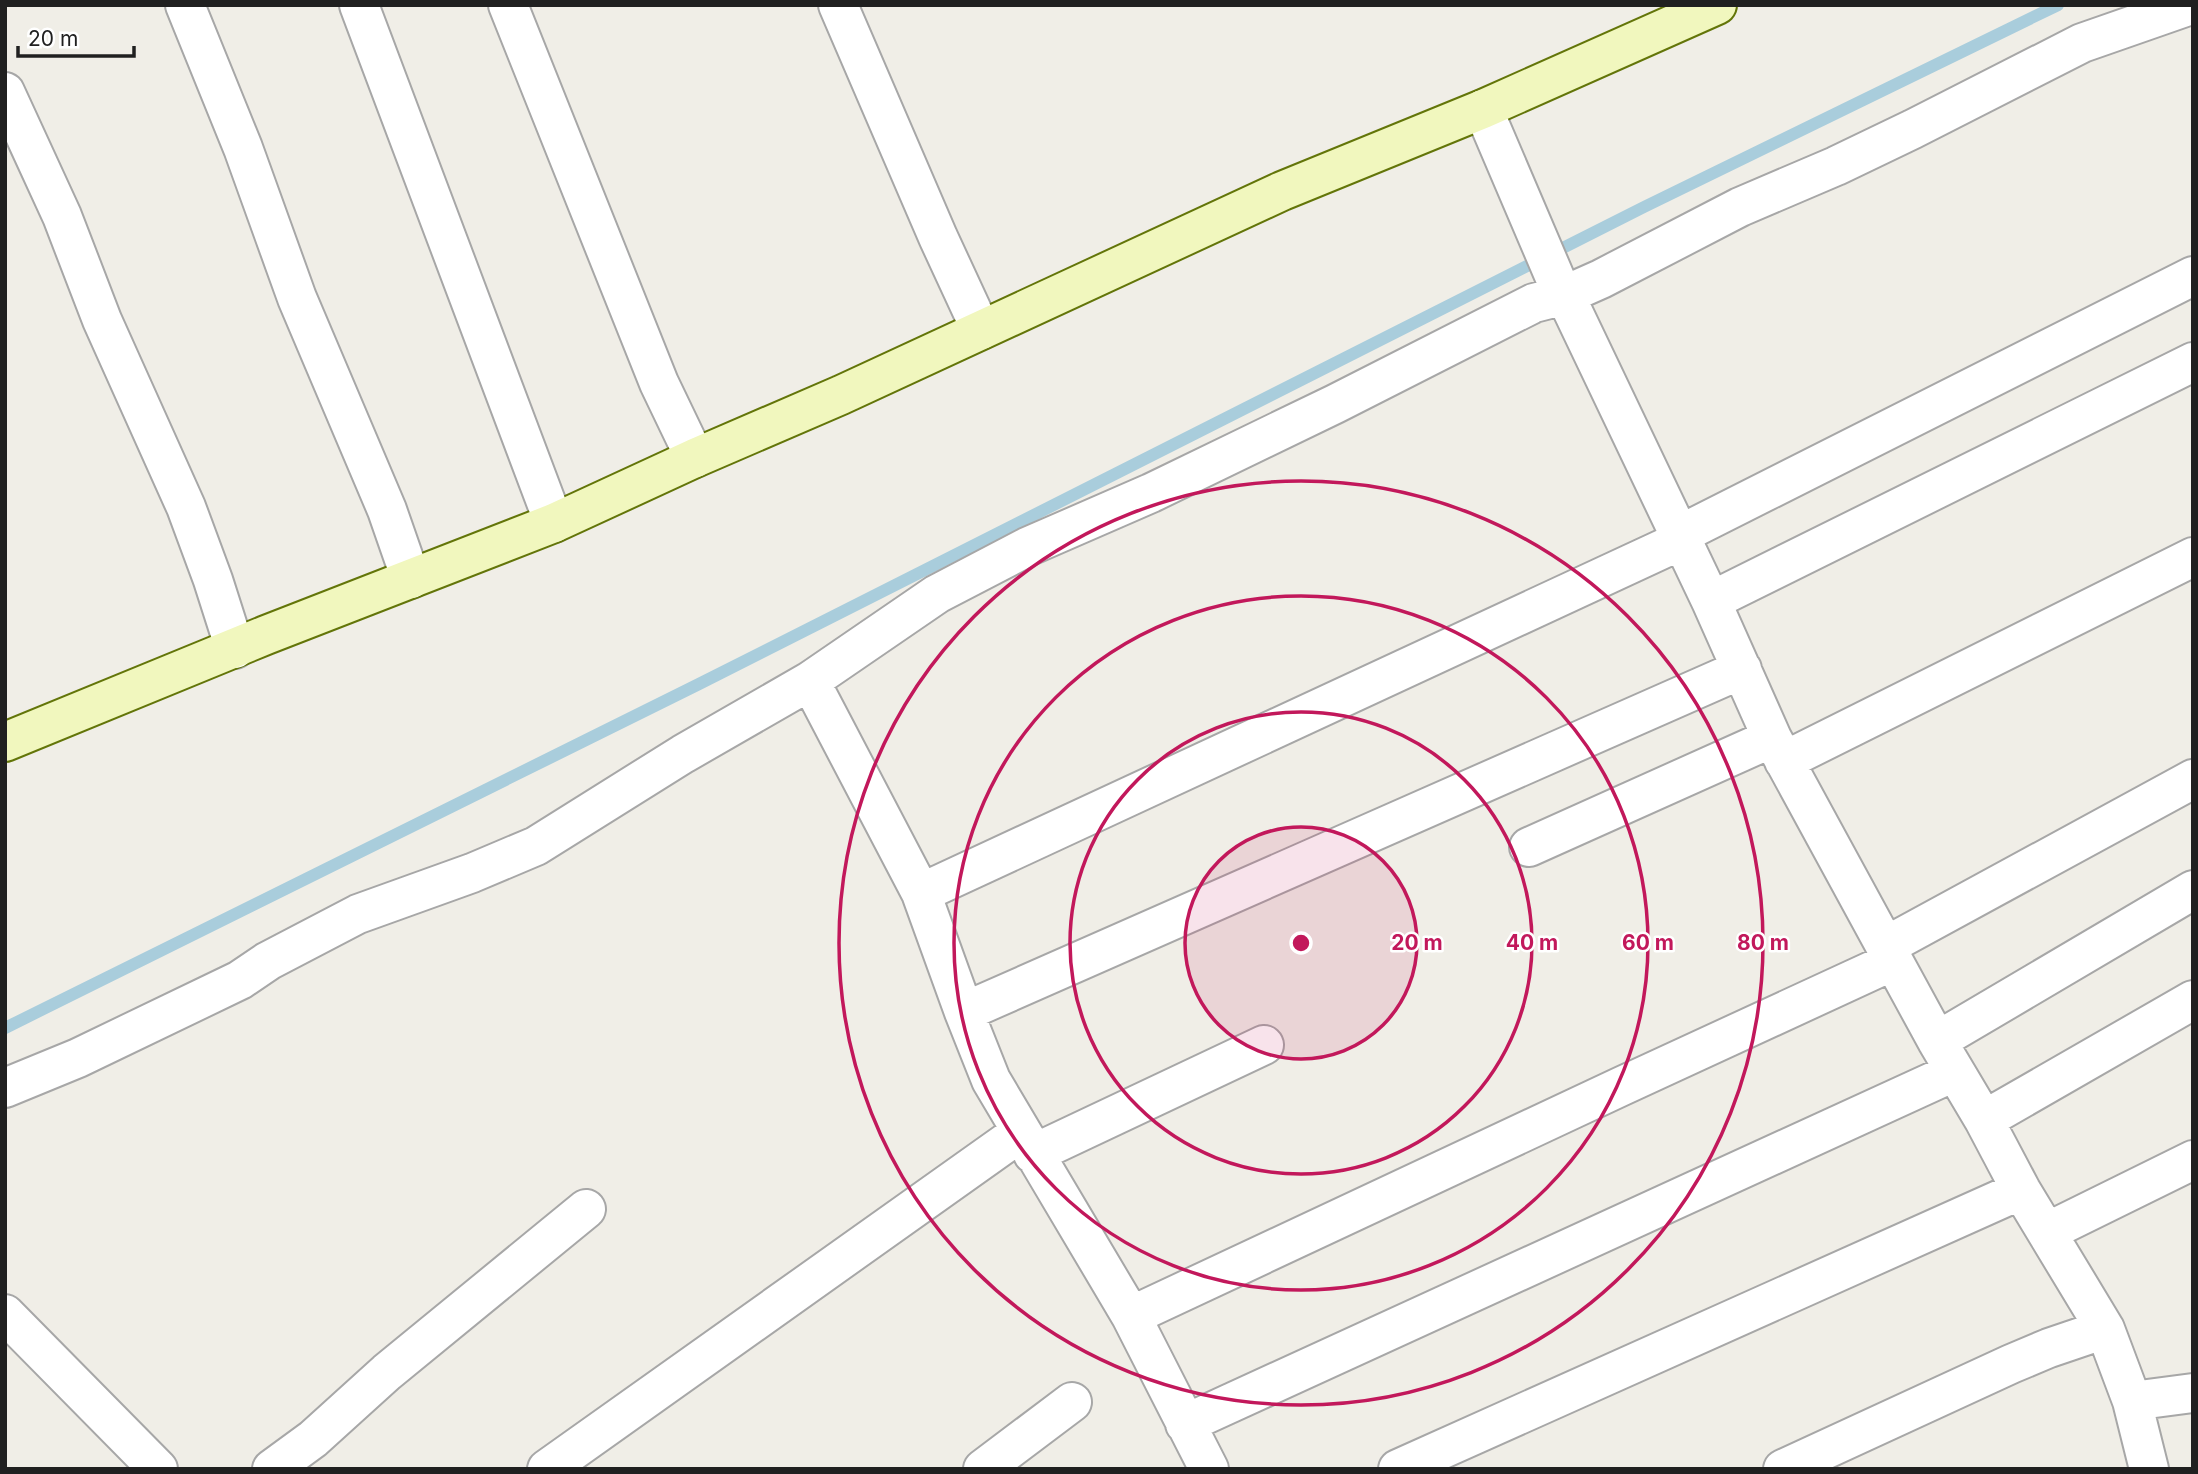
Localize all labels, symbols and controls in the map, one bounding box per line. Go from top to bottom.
scale bar [18,14,133,58]
text: 20 m [28,26,78,51]
text: 20 m [1391,930,1443,955]
text: 40 m [1506,930,1558,955]
text: 60 m [1622,930,1674,955]
text: 80 m [1737,930,1789,955]
centre of rings [1289,931,1313,955]

